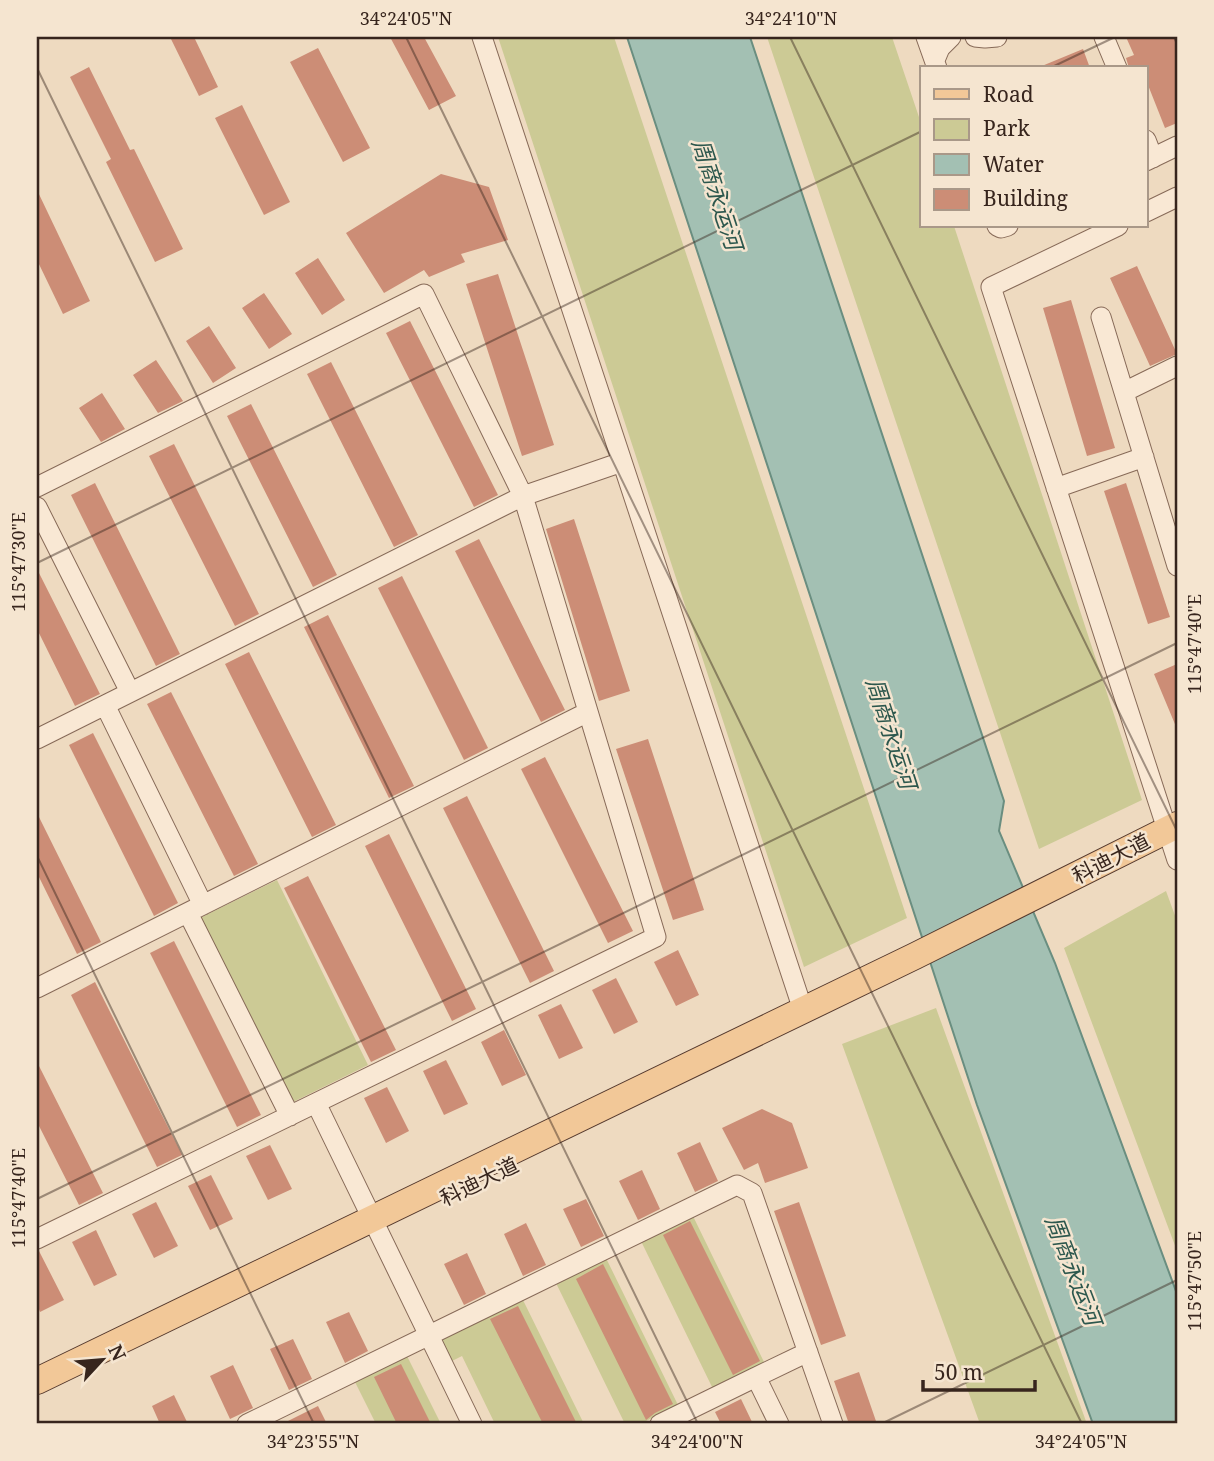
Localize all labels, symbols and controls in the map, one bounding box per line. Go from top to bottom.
text: 34°24'05"N [360,6,453,30]
text: 34°24'10"N [745,6,838,30]
legend [920,66,1148,228]
text: Road [983,80,1034,108]
text: Park [983,114,1030,142]
water label: 周商永运河 [685,134,752,257]
text: Water [983,150,1044,178]
text: Building [983,184,1068,212]
text: 115°47'30"E [6,512,30,612]
text: 115°47'40"E [1182,594,1206,694]
water label: 周商永运河 [859,673,926,796]
street label: 科迪大道 [1067,826,1155,890]
text: 115°47'40"E [6,1148,30,1248]
street label: 科迪大道 [435,1150,523,1212]
water label: 周商永运河 [1038,1211,1111,1333]
text: 115°47'50"E [1182,1231,1206,1331]
north arrow [66,1324,136,1394]
text: N [102,1340,132,1365]
scale bar [923,1349,1036,1393]
text: 50 m [934,1358,983,1386]
text: 34°23'55"N [267,1429,360,1453]
text: 34°24'00"N [651,1429,744,1453]
text: 34°24'05"N [1035,1429,1128,1453]

